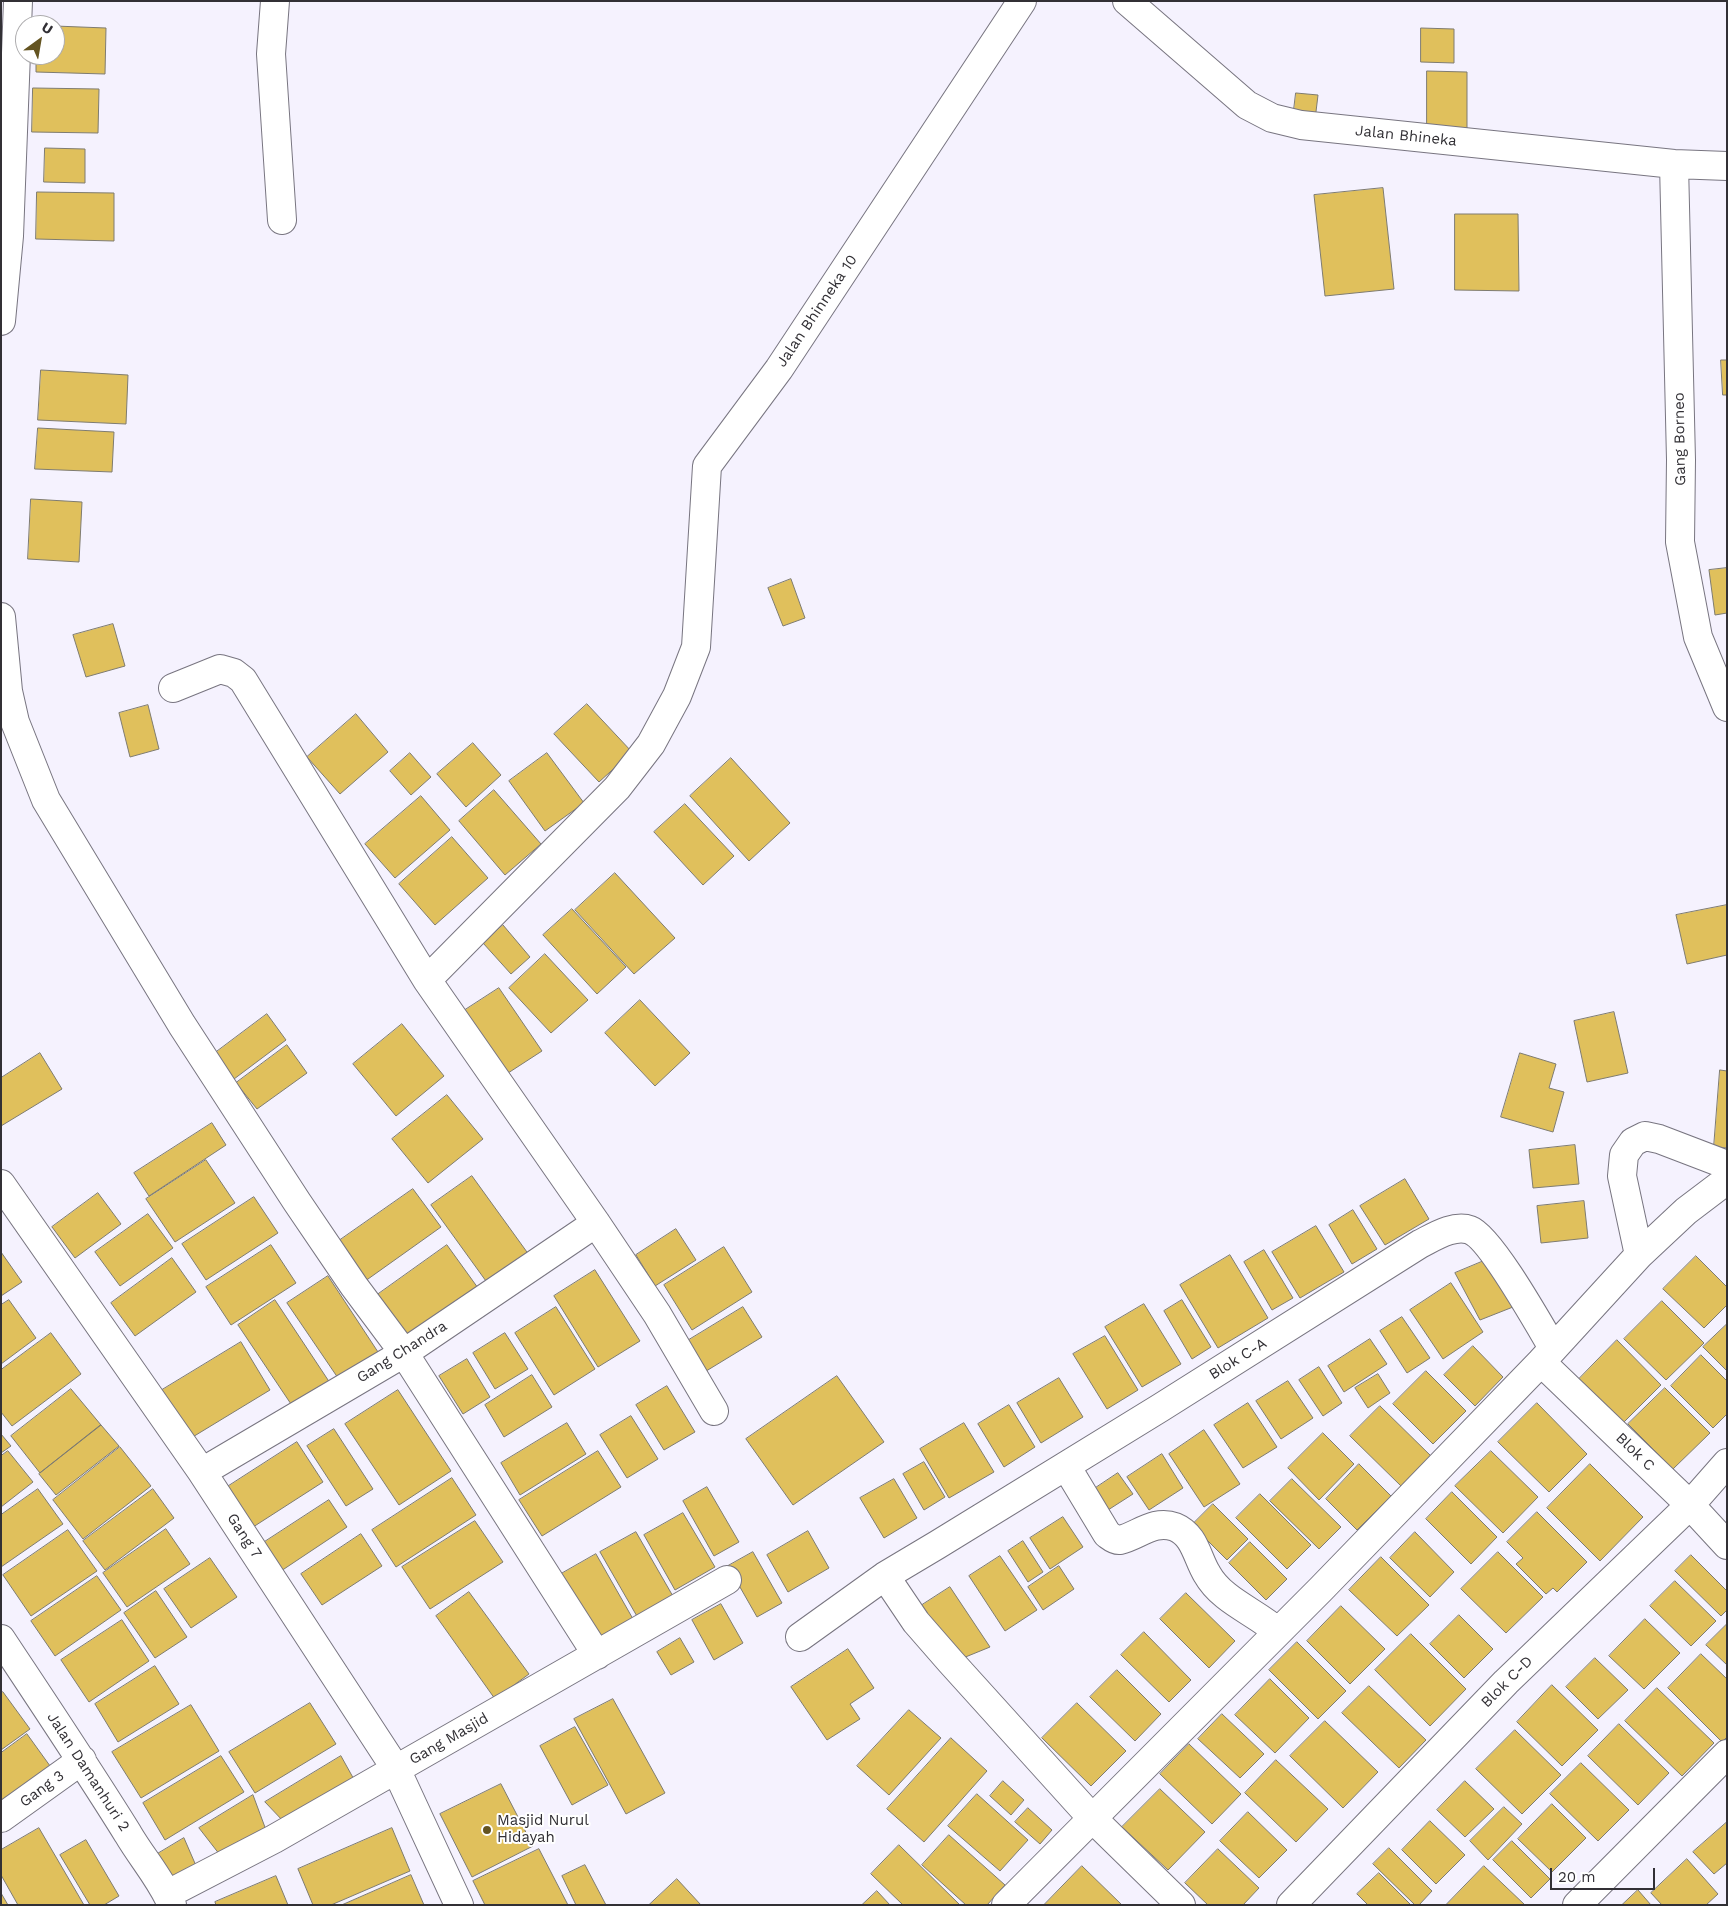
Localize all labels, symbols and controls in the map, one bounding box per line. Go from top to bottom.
north arrow [15,15,65,65]
text: U [39,19,56,38]
street label: Jalan Bhineka [1354,122,1458,150]
street label: Jalan Bhinneka 10 [773,251,861,371]
street label: Gang Borneo [1670,392,1690,486]
street label: Gang Chandra [354,1317,450,1387]
street label: Blok C-A [1206,1334,1270,1384]
street label: Blok C [1612,1429,1658,1475]
street label: Gang 7 [223,1510,265,1562]
street label: Blok C-D [1477,1652,1537,1712]
street label: Jalan Damanhuri 2 [43,1709,133,1835]
street label: Gang Masjid [406,1709,492,1769]
street label: Gang 3 [16,1767,68,1811]
place label: Masjid Nurul Hidayah [497,1812,589,1847]
marker: Masjid Nurul Hidayah [481,1824,493,1836]
scale bar [1553,1858,1658,1890]
text: 20 m [1558,1868,1596,1886]

